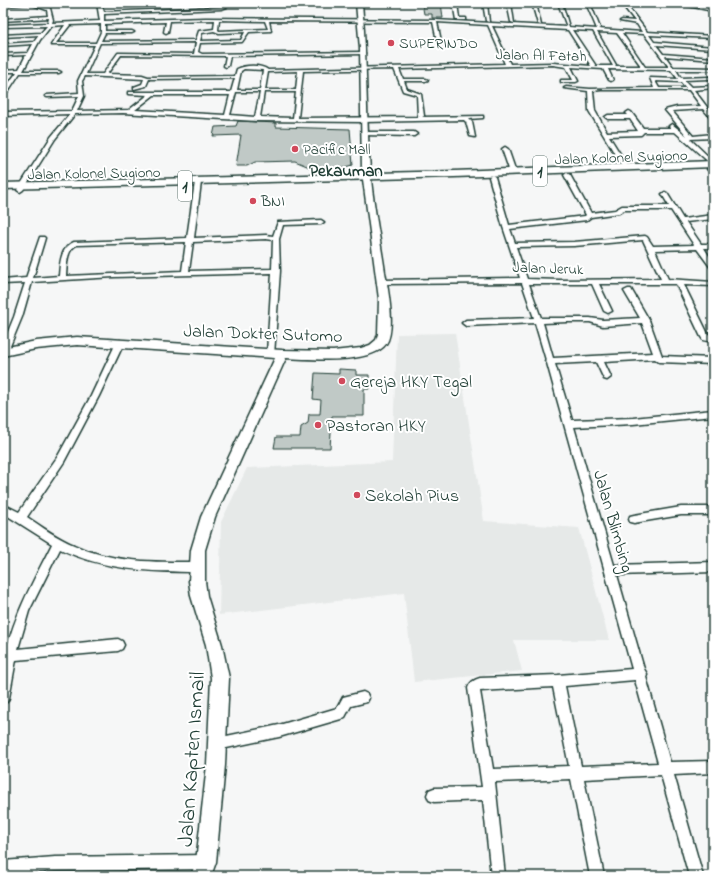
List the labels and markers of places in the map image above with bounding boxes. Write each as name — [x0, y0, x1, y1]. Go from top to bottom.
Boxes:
place label: SUPERINDO — [399, 33, 478, 55]
marker: SUPERINDO — [386, 38, 396, 48]
place label: Pacific Mall — [303, 139, 371, 161]
marker: Pacific Mall — [290, 144, 300, 154]
place label: BNI — [260, 191, 285, 213]
marker: BNI — [248, 196, 258, 206]
place label: Gereja HKY Tegal — [350, 370, 472, 397]
marker: Gereja HKY Tegal — [337, 376, 347, 386]
place label: Pastoran HKY — [326, 414, 426, 440]
marker: Pastoran HKY — [313, 420, 323, 430]
place label: Sekolah Pius — [365, 484, 459, 510]
marker: Sekolah Pius — [352, 490, 362, 500]

